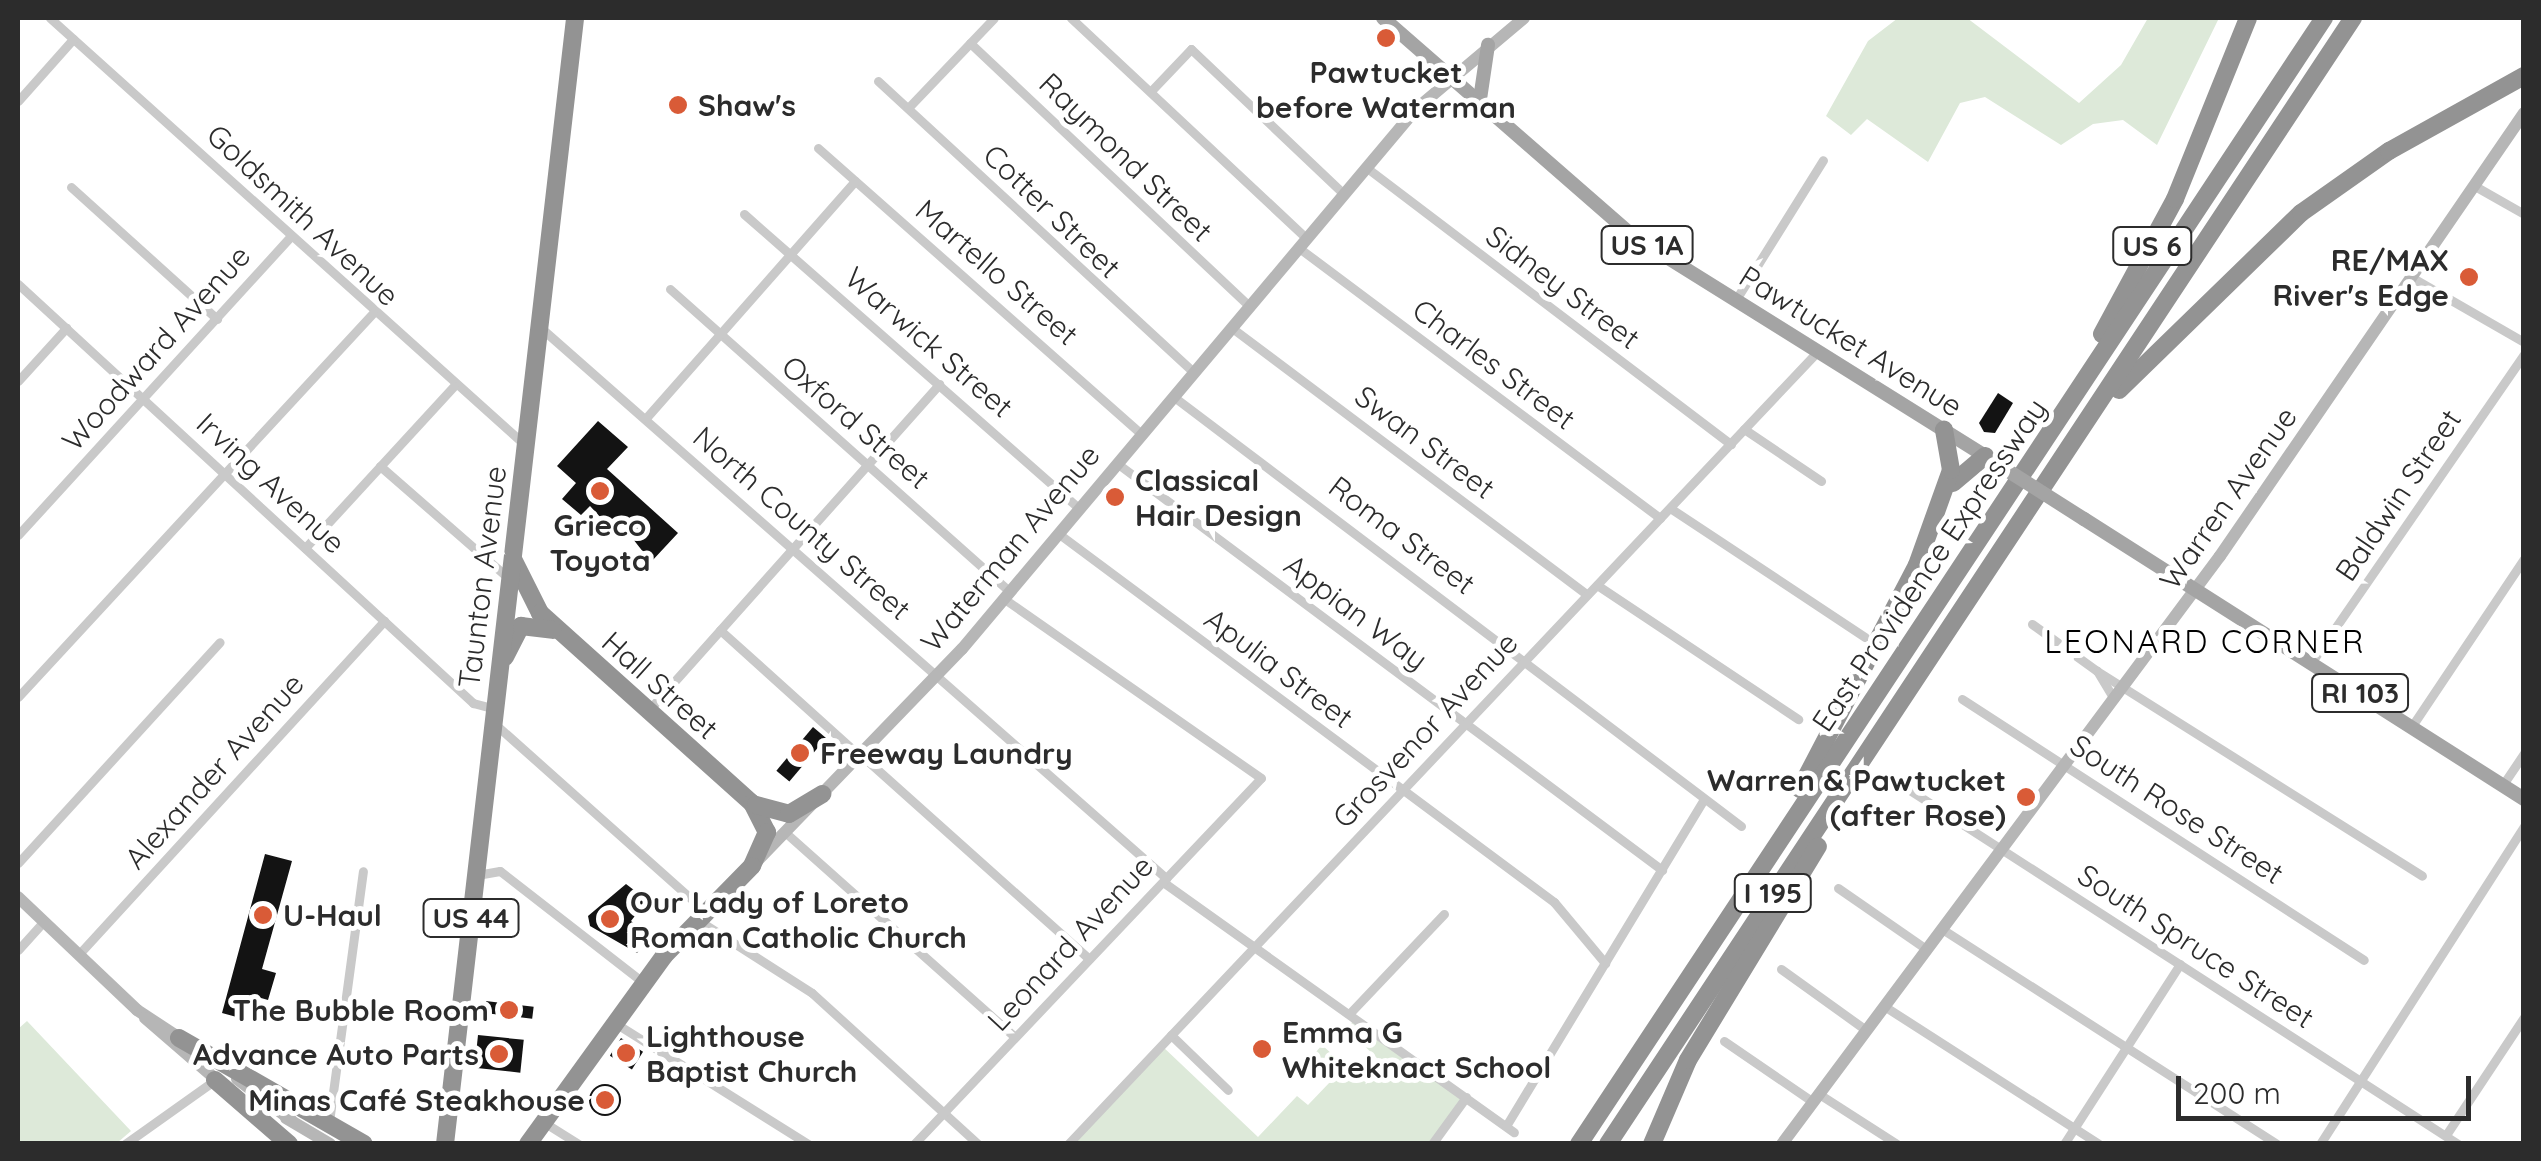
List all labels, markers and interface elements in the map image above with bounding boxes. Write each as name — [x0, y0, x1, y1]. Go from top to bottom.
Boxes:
marker: Pawtucket before Waterman — [1375, 27, 1397, 49]
place label: Pawtucket before Waterman — [1256, 54, 1516, 124]
street label: Raymond Street — [1032, 65, 1220, 249]
place label: Shaw's — [698, 87, 796, 123]
marker: Shaw's — [667, 94, 689, 116]
street label: Goldsmith Avenue — [199, 117, 407, 313]
street label: Cotter Street — [976, 137, 1128, 285]
street label: Martello Street — [908, 192, 1086, 352]
street label: Sidney Street — [1479, 218, 1647, 356]
road number: US 1A — [1600, 222, 1694, 268]
road number: US 6 — [2112, 223, 2192, 269]
street label: Woodward Avenue — [54, 238, 258, 458]
place label: RE/MAX River's Edge — [2273, 242, 2449, 312]
street label: Pawtucket Avenue — [1733, 258, 1969, 424]
street label: Warwick Street — [838, 259, 1020, 425]
marker: RE/MAX River's Edge — [2458, 266, 2480, 288]
street label: Charles Street — [1406, 291, 1582, 437]
street label: Oxford Street — [775, 348, 937, 496]
street label: Swan Street — [1348, 378, 1502, 506]
street label: East Providence Expressway — [1804, 392, 2054, 738]
street label: Warren Avenue — [2152, 400, 2304, 596]
street label: Baldwin Street — [2327, 402, 2469, 588]
street label: Irving Avenue — [189, 405, 353, 561]
street label: North County Street — [686, 419, 918, 627]
street label: Waterman Avenue — [913, 437, 1107, 659]
place label: Classical Hair Design — [1135, 462, 1302, 532]
street label: Taunton Avenue — [451, 464, 513, 690]
street label: Roma Street — [1322, 468, 1482, 602]
marker: Grieco Toyota — [589, 480, 611, 502]
marker: Classical Hair Design — [1104, 486, 1126, 508]
place label: Grieco Toyota — [549, 507, 651, 578]
street label: Appian Way — [1277, 547, 1435, 677]
street label: Apulia Street — [1198, 601, 1360, 735]
district label: LEONARD CORNER — [2044, 622, 2366, 660]
street label: Hall Street — [595, 624, 725, 746]
street label: Grosvenor Avenue — [1325, 625, 1525, 835]
street label: Alexander Avenue — [117, 666, 311, 876]
road number: RI 103 — [2310, 670, 2410, 716]
street label: South Rose Street — [2064, 727, 2290, 891]
place label: Freeway Laundry — [820, 735, 1073, 771]
marker: Freeway Laundry — [789, 742, 811, 764]
place label: Warren & Pawtucket (after Rose) — [1707, 762, 2006, 832]
marker: Warren & Pawtucket (after Rose) — [2015, 786, 2037, 808]
street label: Leonard Avenue — [980, 848, 1160, 1038]
street label: South Spruce Street — [2071, 856, 2321, 1036]
road number: I 195 — [1733, 870, 1813, 916]
place label: Our Lady of Loreto Roman Catholic Church — [630, 884, 967, 954]
road number: US 44 — [421, 895, 521, 941]
place label: U-Haul — [283, 897, 382, 933]
marker: U-Haul — [252, 904, 274, 926]
marker: Our Lady of Loreto Roman Catholic Church — [599, 908, 621, 930]
place label: The Bubble Room — [232, 992, 489, 1028]
marker: The Bubble Room — [498, 999, 520, 1021]
place label: Emma G Whiteknact School — [1282, 1014, 1551, 1084]
place label: Lighthouse Baptist Church — [646, 1018, 857, 1088]
place label: Advance Auto Parts — [193, 1036, 479, 1072]
marker: Emma G Whiteknact School — [1251, 1038, 1273, 1060]
marker: Lighthouse Baptist Church — [615, 1042, 637, 1064]
marker: Advance Auto Parts — [488, 1043, 510, 1065]
scale bar — [2181, 1056, 2476, 1118]
text: 200 m — [2193, 1074, 2281, 1112]
place label: Minas Café Steakhouse — [248, 1082, 585, 1118]
marker: Minas Café Steakhouse — [594, 1089, 616, 1111]

